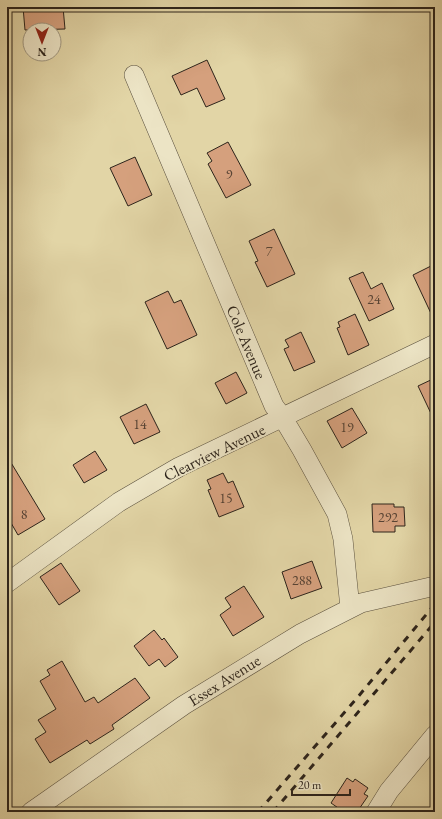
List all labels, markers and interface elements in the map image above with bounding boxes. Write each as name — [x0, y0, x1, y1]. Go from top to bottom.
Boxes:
north arrow — [22, 22, 62, 62]
text: N — [37, 45, 46, 59]
house number: 9 — [226, 165, 233, 183]
house number: 7 — [266, 242, 273, 260]
house number: 24 — [367, 290, 381, 308]
street label: Cole Avenue — [222, 302, 271, 382]
house number: 14 — [133, 415, 147, 433]
house number: 19 — [340, 418, 354, 436]
street label: Clearview Avenue — [160, 419, 268, 486]
house number: 15 — [219, 489, 233, 507]
house number: 8 — [21, 505, 28, 523]
house number: 292 — [378, 508, 398, 526]
house number: 288 — [292, 571, 312, 589]
street label: Essex Avenue — [184, 650, 264, 711]
scale bar — [292, 771, 350, 797]
text: 20 m — [298, 777, 322, 793]

